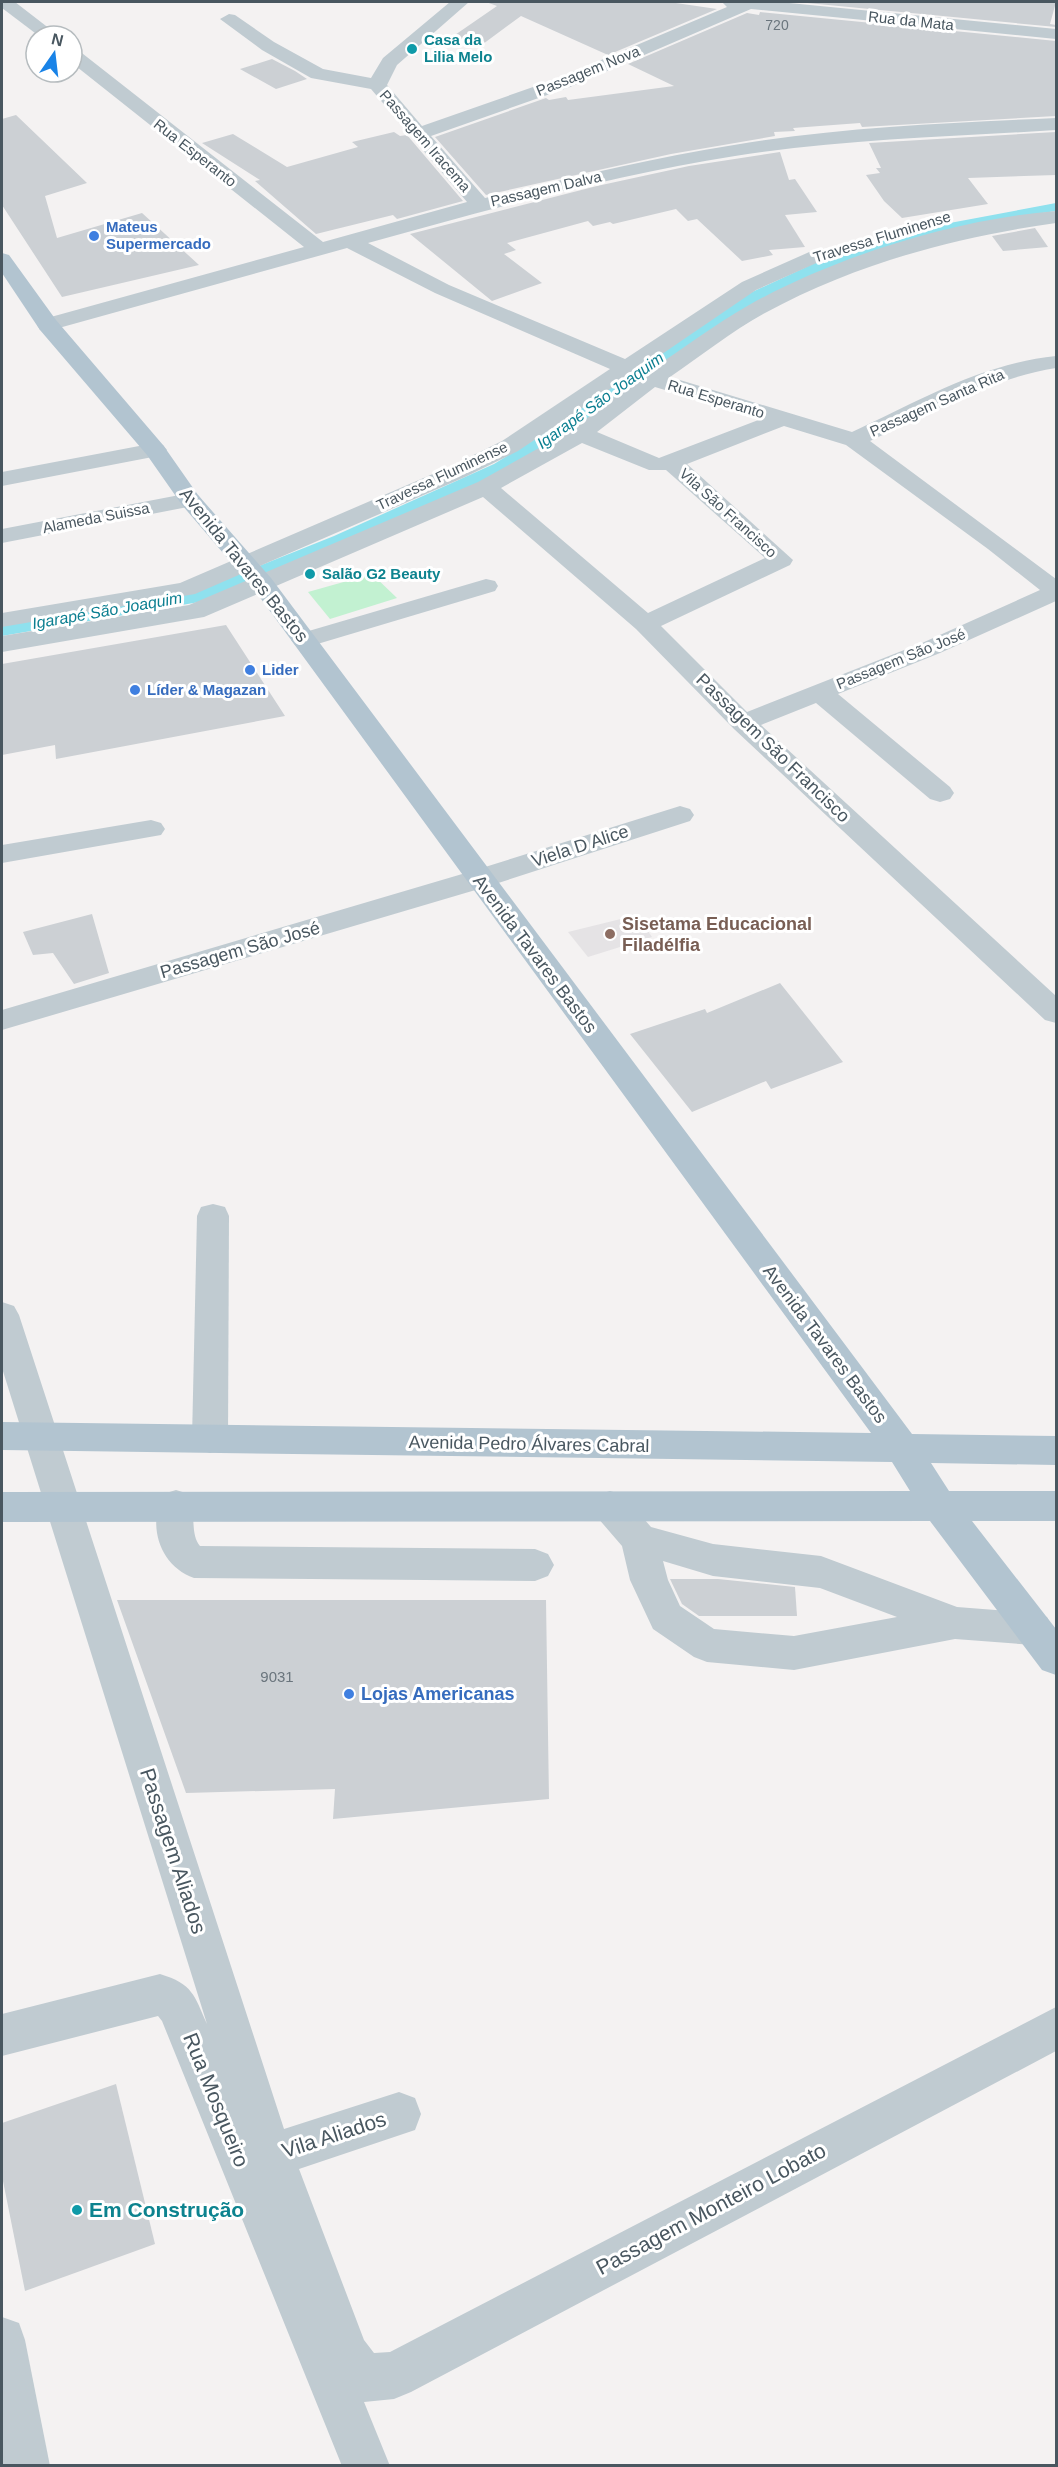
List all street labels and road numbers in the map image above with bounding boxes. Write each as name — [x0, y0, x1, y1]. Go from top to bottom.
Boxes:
street label: Rua da Mata — [867, 8, 955, 34]
street label: Passagem Nova — [534, 42, 643, 99]
street label: Passagem Iracema — [377, 86, 475, 196]
street label: Rua Esperanto — [151, 115, 240, 190]
street label: Passagem Dalva — [489, 167, 604, 210]
street label: Travessa Fluminense — [811, 208, 953, 266]
street label: Passagem Santa Rita — [867, 365, 1007, 440]
street label: Rua Esperanto — [666, 376, 766, 421]
street label: Travessa Fluminense — [373, 438, 510, 513]
street label: Vila São Francisco — [676, 465, 780, 561]
street label: Avenida Tavares Bastos — [176, 484, 312, 646]
street label: Alameda Suissa — [41, 499, 151, 536]
street label: Passagem São José — [834, 625, 968, 692]
street label: Passagem São Francisco — [692, 670, 854, 826]
street label: Viela D Alice — [529, 821, 631, 871]
street label: Avenida Tavares Bastos — [469, 871, 601, 1037]
street label: Passagem São José — [158, 918, 322, 982]
street label: Avenida Tavares Bastos — [759, 1261, 891, 1427]
street label: Avenida Pedro Álvares Cabral — [408, 1432, 650, 1456]
street label: Passagem Aliados — [136, 1765, 211, 1937]
street label: Rua Mosqueiro — [179, 2029, 254, 2170]
street label: Vila Aliados — [279, 2107, 389, 2162]
street label: Passagem Monteiro Lobato — [592, 2138, 830, 2279]

